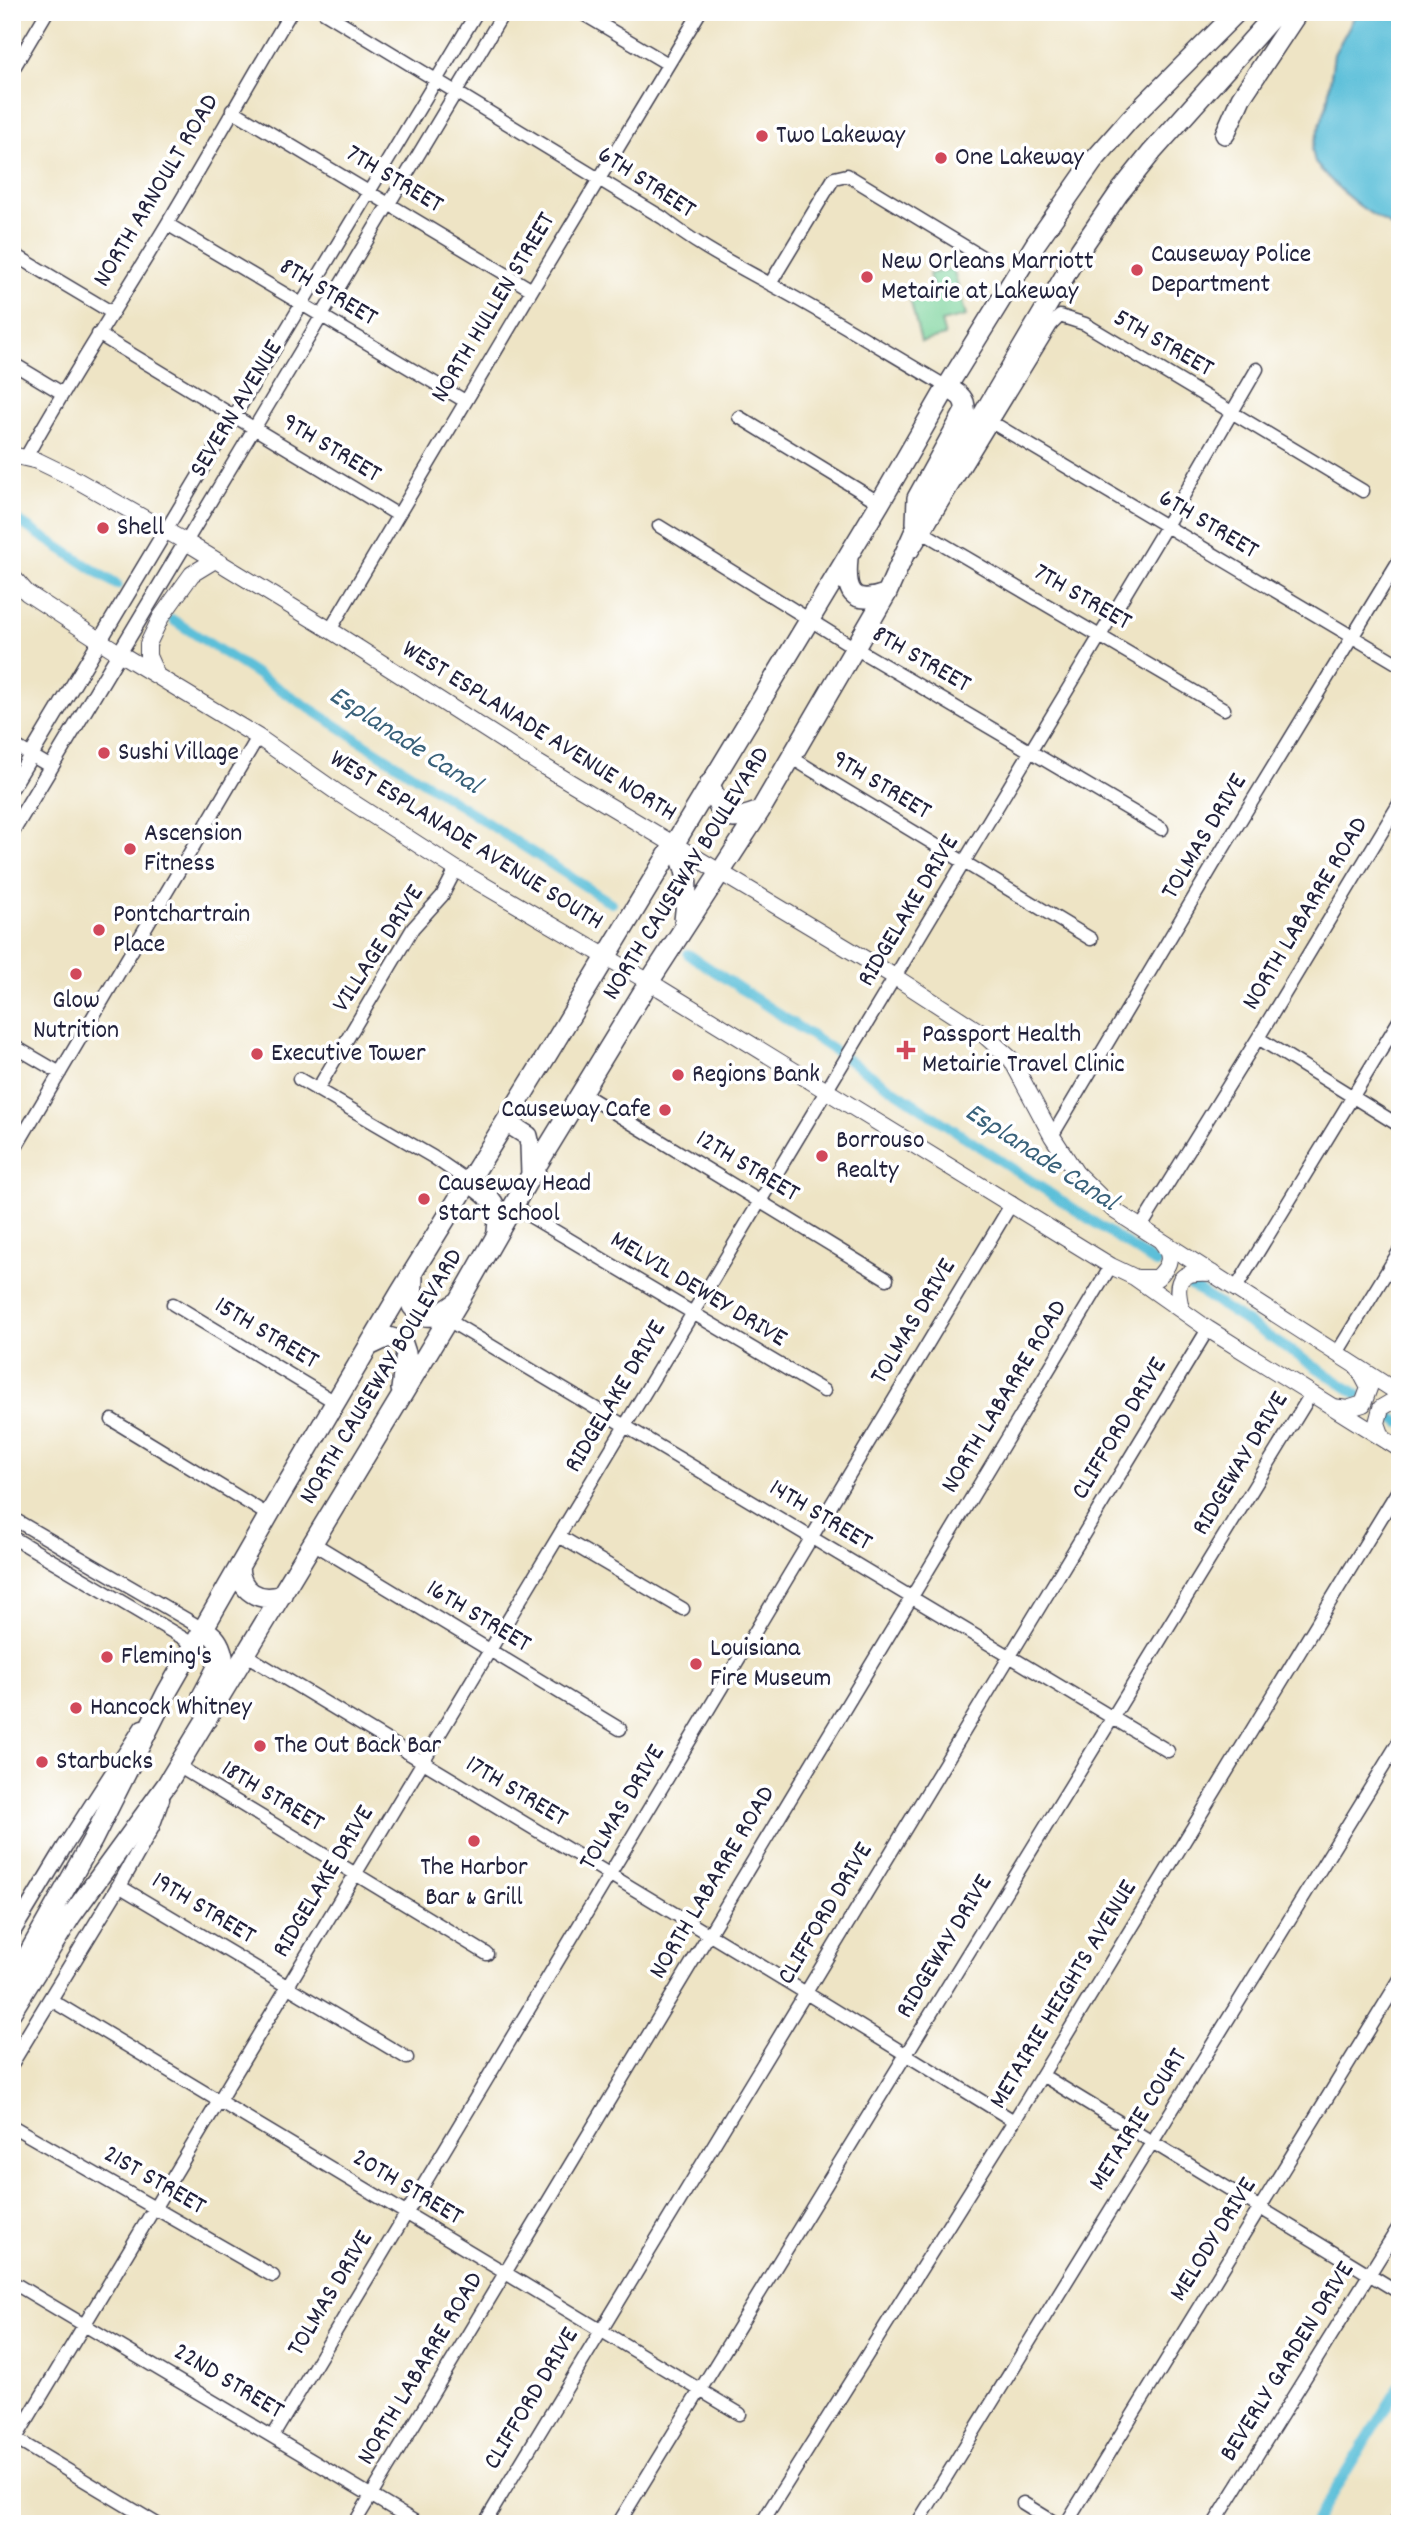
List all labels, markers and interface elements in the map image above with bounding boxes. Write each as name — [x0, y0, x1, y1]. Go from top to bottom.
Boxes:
street label: NORTH ARNOULT ROAD — [85, 87, 229, 295]
place label: Two Lakeway — [776, 118, 906, 155]
marker: Two Lakeway — [754, 128, 770, 144]
street label: 7TH STREET — [338, 136, 450, 224]
street label: 6TH STREET — [589, 137, 703, 229]
place label: One Lakeway — [955, 140, 1084, 177]
marker: One Lakeway — [933, 150, 949, 166]
street label: NORTH HULLEN STREET — [422, 205, 566, 410]
place label: Causeway Police Department — [1151, 237, 1311, 304]
place label: New Orleans Marriott Metairie at Lakeway — [881, 244, 1094, 311]
street label: 8TH STREET — [272, 249, 385, 337]
marker: Causeway Police Department — [1129, 262, 1145, 278]
marker: New Orleans Marriott Metairie at Lakeway — [859, 269, 875, 285]
street label: 5TH STREET — [1106, 300, 1221, 388]
street label: SEVERN AVENUE — [181, 333, 293, 485]
street label: 9TH STREET — [274, 405, 388, 494]
street label: 6TH STREET — [1151, 481, 1266, 570]
place label: Shell — [117, 510, 164, 547]
marker: Shell — [95, 520, 111, 536]
street label: 7TH STREET — [1026, 555, 1139, 641]
street label: 8TH STREET — [865, 617, 978, 703]
street label: WEST ESPLANADE AVENUE NORTH — [394, 632, 684, 832]
water label: Esplanade Canal — [320, 678, 490, 808]
place label: Sushi Village — [118, 735, 239, 772]
street label: NORTH CAUSEWAY BOULEVARD — [594, 740, 780, 1008]
street label: WEST ESPLANADE AVENUE SOUTH — [322, 741, 610, 941]
street label: 9TH STREET — [824, 742, 938, 831]
marker: Sushi Village — [96, 745, 112, 761]
street label: TOLMAS DRIVE — [1153, 767, 1257, 907]
street label: NORTH LABARRE ROAD — [1234, 810, 1378, 1018]
place label: Ascension Fitness — [144, 816, 242, 883]
street label: RIDGELAKE DRIVE — [849, 828, 969, 994]
marker: Ascension Fitness — [122, 841, 138, 857]
street label: VILLAGE DRIVE — [324, 878, 434, 1020]
place label: Pontchartrain Place — [113, 897, 250, 964]
marker: Pontchartrain Place — [91, 922, 107, 938]
marker: Glow Nutrition — [68, 966, 84, 982]
place label: Glow Nutrition — [33, 983, 119, 1050]
place label: Passport Health Metairie Travel Clinic — [922, 1017, 1125, 1084]
place label: Executive Tower — [271, 1036, 426, 1073]
marker: Passport Health Metairie Travel Clinic — [896, 1040, 916, 1060]
marker: Executive Tower — [249, 1046, 265, 1062]
place label: Regions Bank — [692, 1057, 820, 1094]
marker: Regions Bank — [670, 1067, 686, 1083]
place label: Causeway Cafe — [501, 1092, 651, 1129]
water label: Esplanade Canal — [956, 1095, 1126, 1225]
marker: Causeway Cafe — [657, 1102, 673, 1118]
street label: 12TH STREET — [688, 1121, 806, 1213]
place label: Borrouso Realty — [836, 1123, 924, 1190]
marker: Borrouso Realty — [814, 1148, 830, 1164]
place label: Causeway Head Start School — [438, 1166, 591, 1233]
marker: Causeway Head Start School — [416, 1191, 432, 1207]
street label: MELVIL DEWEY DRIVE — [602, 1222, 794, 1358]
street label: NORTH CAUSEWAY BOULEVARD — [291, 1242, 473, 1512]
street label: TOLMAS DRIVE — [862, 1252, 966, 1392]
street label: 15TH STREET — [207, 1288, 326, 1380]
street label: NORTH LABARRE ROAD — [933, 1293, 1077, 1501]
street label: RIDGELAKE DRIVE — [556, 1314, 676, 1480]
street label: CLIFFORD DRIVE — [1063, 1351, 1177, 1507]
street label: RIDGEWAY DRIVE — [1183, 1385, 1299, 1543]
street label: 14TH STREET — [761, 1471, 879, 1562]
street label: 16TH STREET — [418, 1571, 538, 1663]
place label: Louisiana Fire Museum — [710, 1631, 831, 1698]
place label: Fleming's — [121, 1639, 212, 1676]
marker: Fleming's — [99, 1649, 115, 1665]
marker: Louisiana Fire Museum — [688, 1656, 704, 1672]
place label: Hancock Whitney — [90, 1690, 252, 1727]
marker: Hancock Whitney — [68, 1700, 84, 1716]
place label: The Out Back Bar — [274, 1728, 441, 1765]
marker: The Out Back Bar — [252, 1738, 268, 1754]
street label: TOLMAS DRIVE — [571, 1738, 675, 1878]
place label: Starbucks — [56, 1744, 153, 1781]
street label: 17TH STREET — [458, 1747, 575, 1837]
street label: 18TH STREET — [213, 1752, 331, 1843]
marker: Starbucks — [34, 1754, 50, 1770]
street label: NORTH LABARRE ROAD — [641, 1779, 785, 1987]
street label: RIDGELAKE DRIVE — [264, 1799, 384, 1965]
marker: The Harbor Bar & Grill — [466, 1833, 482, 1849]
street label: CLIFFORD DRIVE — [769, 1836, 883, 1992]
place label: The Harbor Bar & Grill — [420, 1850, 528, 1917]
street label: 19TH STREET — [144, 1863, 263, 1955]
street label: RIDGEWAY DRIVE — [887, 1868, 1003, 2026]
street label: METAIRIE HEIGHTS AVENUE — [981, 1873, 1147, 2117]
street label: METAIRIE COURT — [1081, 2041, 1198, 2198]
street label: 21ST STREET — [96, 2137, 213, 2226]
street label: 20TH STREET — [344, 2140, 470, 2236]
street label: MELODY DRIVE — [1161, 2171, 1267, 2309]
street label: TOLMAS DRIVE — [279, 2224, 383, 2364]
street label: BEVERLY GARDEN DRIVE — [1211, 2255, 1365, 2469]
street label: NORTH LABARRE ROAD — [349, 2265, 493, 2473]
street label: CLIFFORD DRIVE — [475, 2321, 589, 2477]
street label: 22ND STREET — [166, 2334, 291, 2430]

